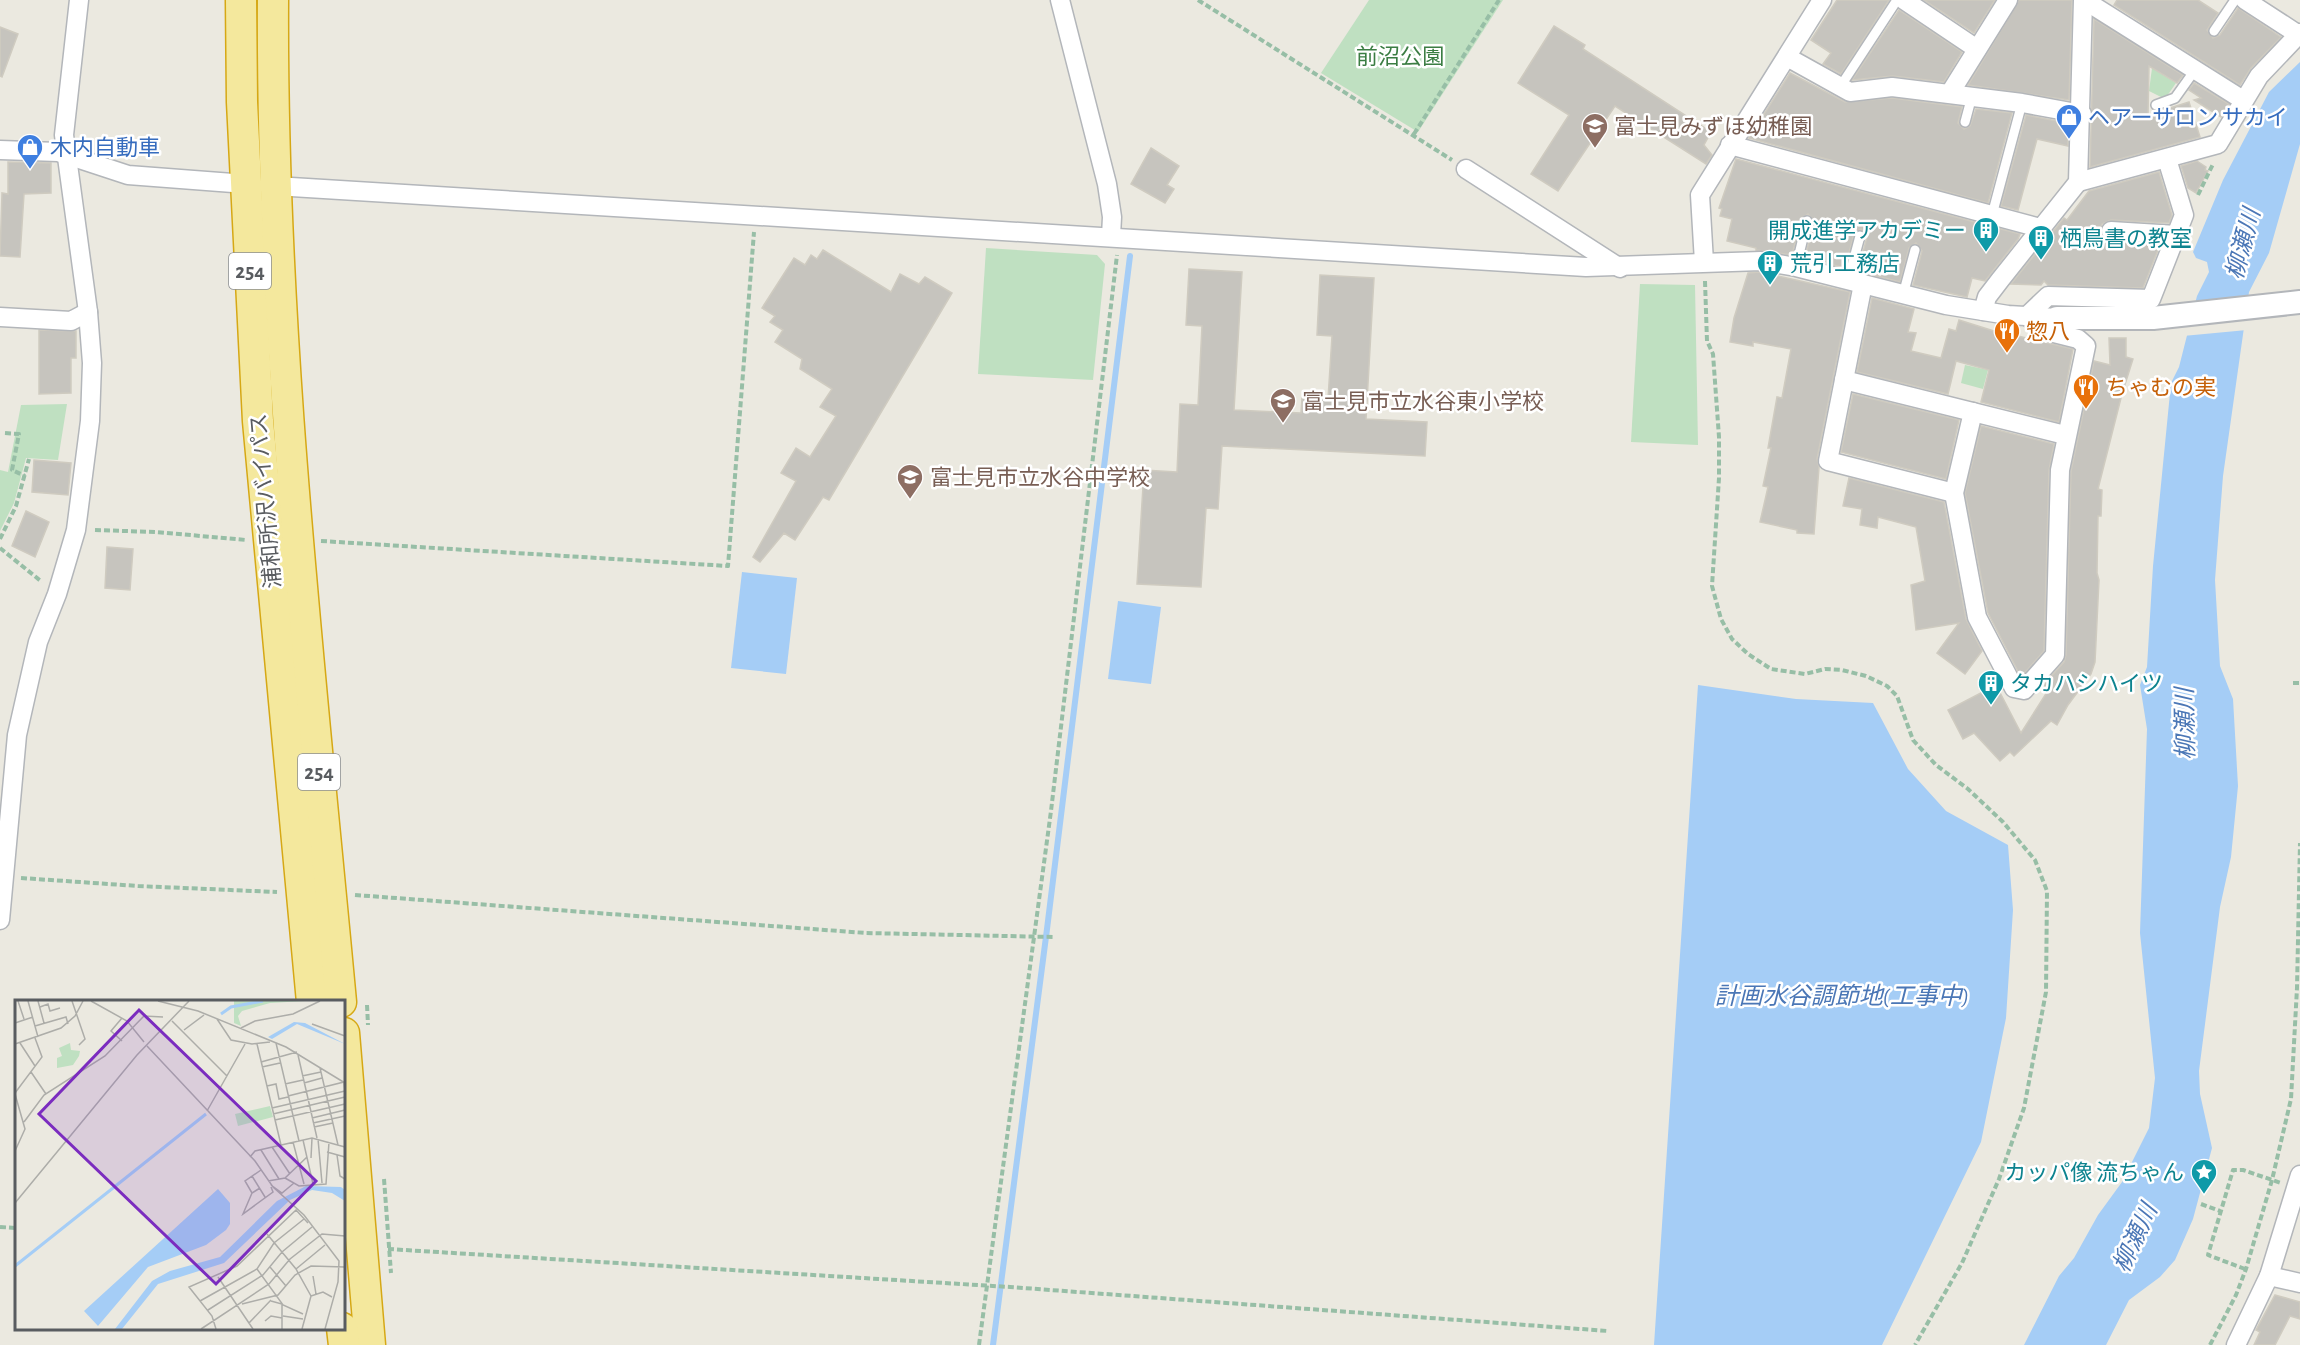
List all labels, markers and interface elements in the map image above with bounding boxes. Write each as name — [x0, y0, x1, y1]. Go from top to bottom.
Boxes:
park label: 前沼公園 — [1356, 45, 1444, 68]
shop icon: ヘアーサロン サカイ — [2054, 102, 2084, 140]
place label: ヘアーサロン サカイ — [2088, 107, 2288, 129]
school or university icon: 富士見みずほ幼稚園 — [1580, 111, 1610, 149]
place label: 富士見みずほ幼稚園 — [1614, 115, 1812, 138]
shop icon: 木内自動車 — [15, 132, 45, 170]
place label: 木内自動車 — [50, 136, 160, 159]
water label: 柳瀬川 — [2221, 203, 2266, 282]
building icon: 開成進学アカデミー — [1971, 215, 2001, 253]
place label: 開成進学アカデミー — [1768, 219, 1966, 242]
building icon: 栖鳥書の教室 — [2026, 223, 2056, 261]
place label: 栖鳥書の教室 — [2060, 227, 2192, 250]
building icon: 荒引工務店 — [1755, 248, 1785, 286]
place label: 荒引工務店 — [1790, 252, 1900, 275]
road number: 254 — [229, 253, 271, 289]
restaurant icon: 惣八 — [1992, 316, 2022, 354]
place label: 惣八 — [2026, 320, 2070, 343]
restaurant icon: ちゃむの実 — [2071, 372, 2101, 410]
place label: ちゃむの実 — [2106, 376, 2216, 399]
school or university icon: 富士見市立水谷東小学校 — [1268, 386, 1298, 424]
place label: 富士見市立水谷東小学校 — [1302, 390, 1544, 413]
street label: 浦和所沢バイパス — [246, 413, 285, 589]
school or university icon: 富士見市立水谷中学校 — [895, 462, 925, 500]
place label: 富士見市立水谷中学校 — [930, 466, 1150, 489]
building icon: タカハシハイツ — [1976, 668, 2006, 706]
place label: タカハシハイツ — [2010, 673, 2163, 695]
water label: 柳瀬川 — [2171, 685, 2199, 760]
road number: 254 — [298, 754, 340, 790]
water label: 計画水谷調節地(工事中) — [1715, 983, 1969, 1009]
inset map — [15, 1000, 345, 1330]
place icon: カッパ像 流ちゃん — [2189, 1157, 2219, 1195]
place label: カッパ像 流ちゃん — [2004, 1161, 2184, 1184]
water label: 柳瀬川 — [2108, 1197, 2163, 1276]

